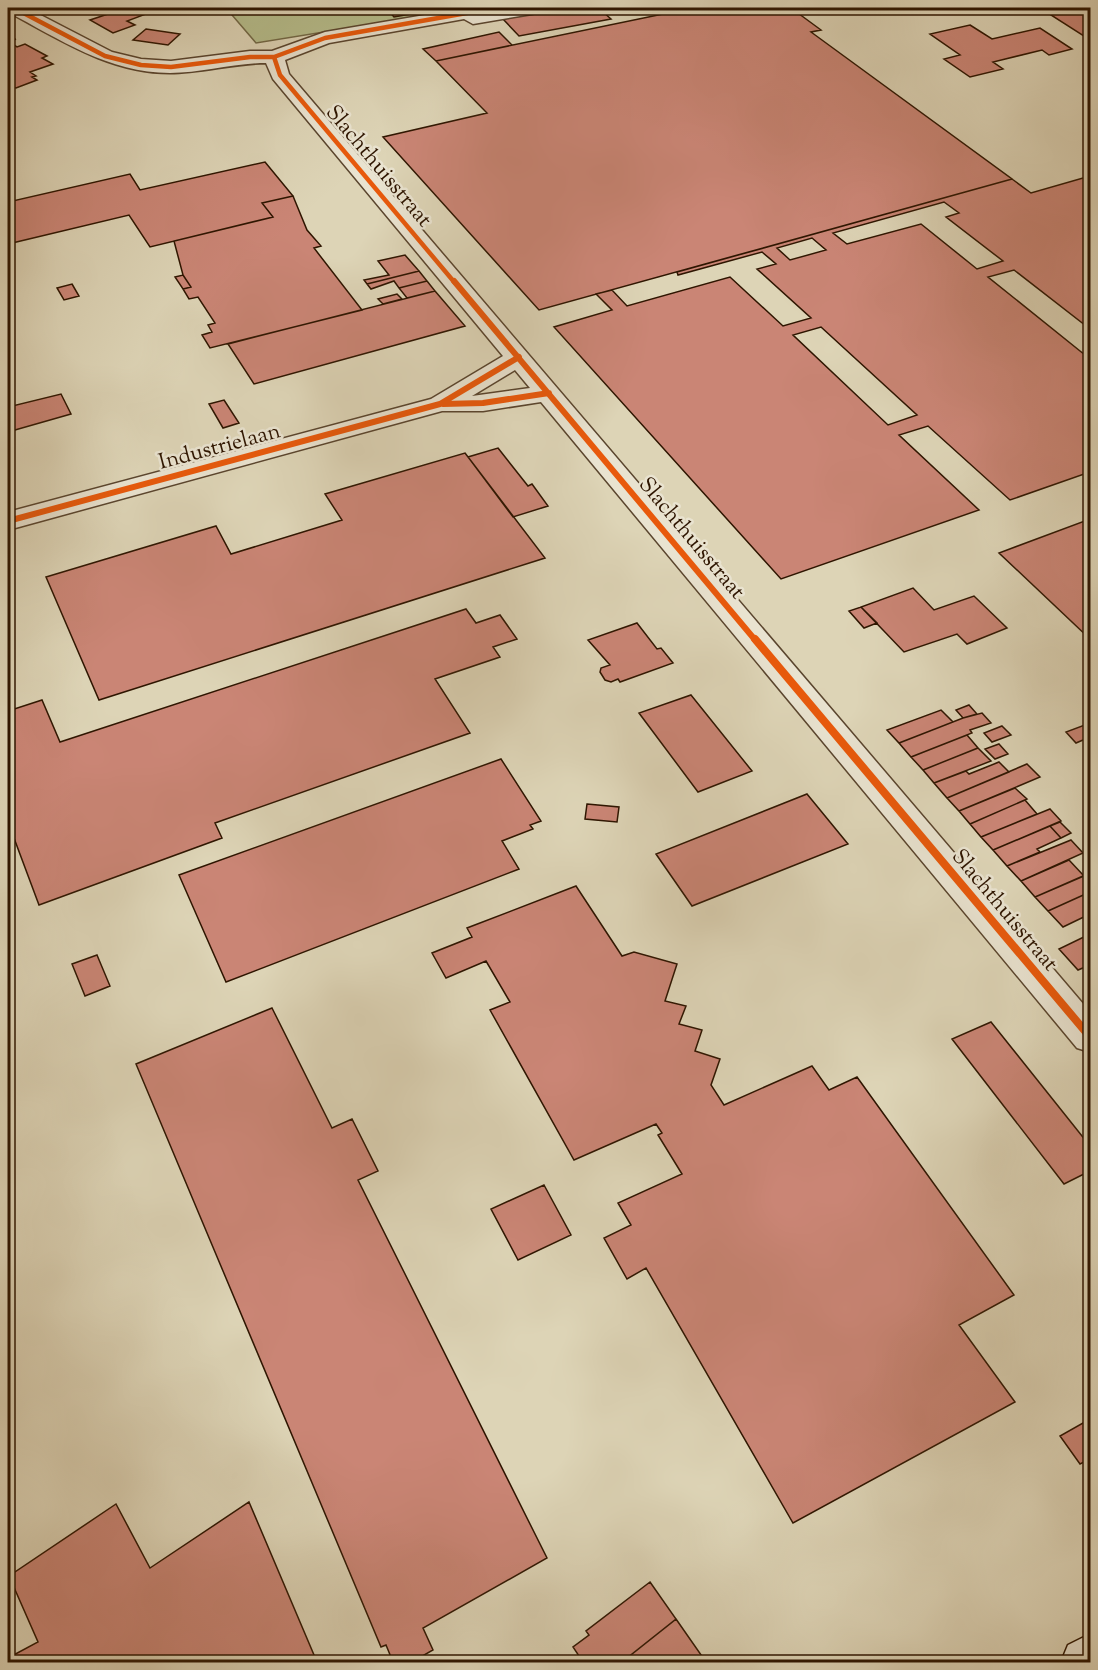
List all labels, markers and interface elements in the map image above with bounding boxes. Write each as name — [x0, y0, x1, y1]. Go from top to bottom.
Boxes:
street label: Slachthuisstraat — [317, 99, 439, 236]
street label: Industrielaan — [155, 416, 284, 480]
street label: Slachthuisstraat — [630, 471, 752, 608]
street label: Slachthuisstraat — [943, 843, 1065, 980]

